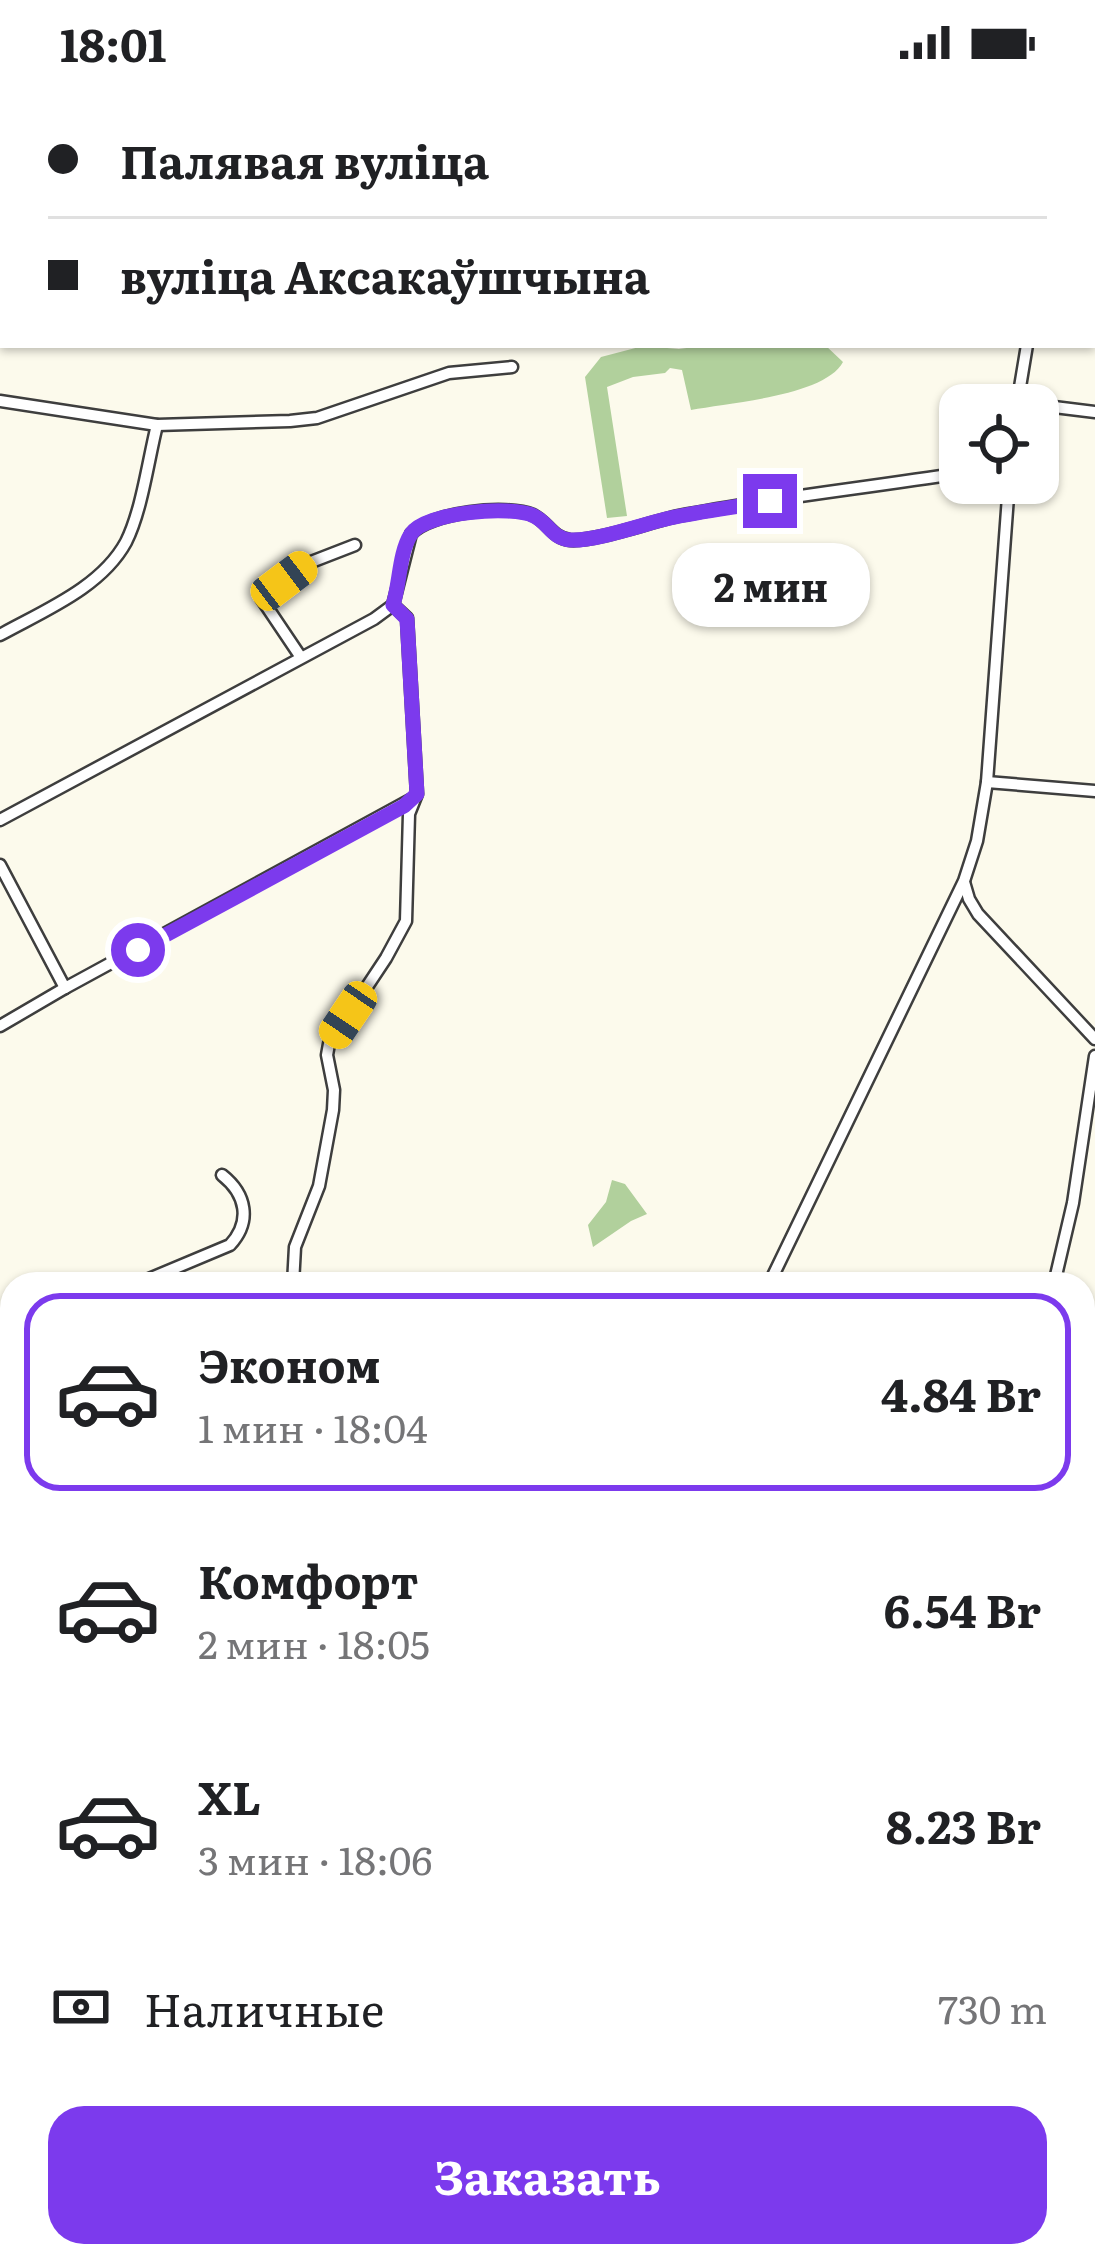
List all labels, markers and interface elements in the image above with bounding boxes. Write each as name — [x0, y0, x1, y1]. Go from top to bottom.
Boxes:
text: 18:01 — [60, 9, 166, 76]
text: Палявая вуліца — [120, 126, 489, 193]
text: вуліца Аксакаўшчына — [120, 241, 650, 308]
map controls — [939, 384, 1059, 504]
button: locate — [939, 384, 1059, 504]
route end — [743, 474, 797, 528]
callout: 2 мин — [671, 543, 869, 627]
car — [244, 545, 324, 617]
text: 2 мин — [714, 556, 828, 614]
route start — [111, 923, 165, 977]
car — [313, 975, 383, 1055]
text: Эконом — [198, 1330, 381, 1397]
icon: car — [54, 1338, 162, 1446]
text: 4.84 Br — [881, 1359, 1041, 1426]
text: 1 мин · 18:04 — [198, 1397, 428, 1455]
text: Комфорт — [198, 1546, 419, 1613]
icon: car — [54, 1554, 162, 1662]
text: 6.54 Br — [884, 1575, 1041, 1642]
text: 2 мин · 18:05 — [198, 1613, 430, 1671]
text: XL — [198, 1762, 261, 1829]
icon: car — [54, 1770, 162, 1878]
text: 8.23 Br — [886, 1791, 1041, 1858]
text: 3 мин · 18:06 — [198, 1829, 432, 1887]
icon: cash — [48, 1974, 114, 2040]
text: Наличные — [144, 1974, 384, 2041]
text: 730 m — [938, 1978, 1047, 2036]
button: Заказать — [48, 2106, 1047, 2244]

